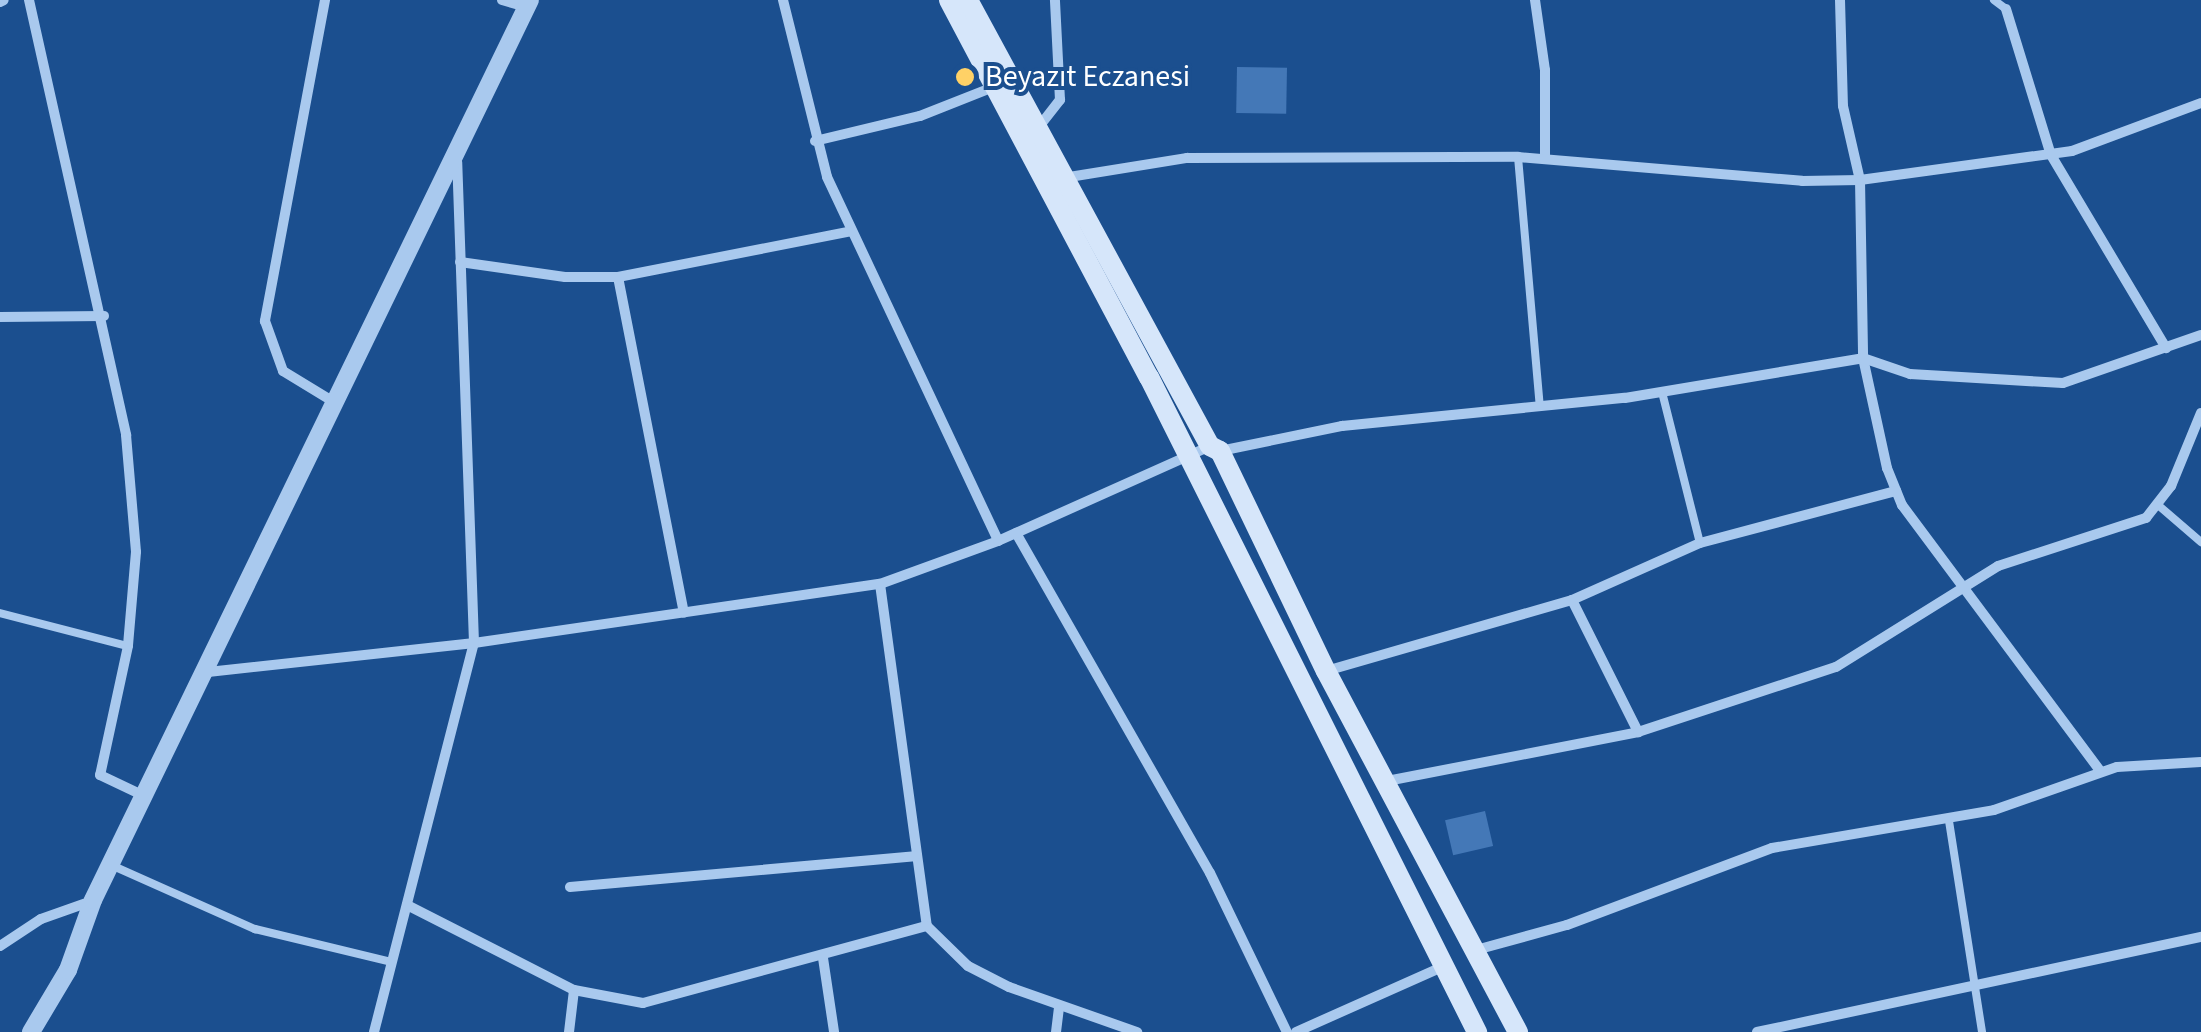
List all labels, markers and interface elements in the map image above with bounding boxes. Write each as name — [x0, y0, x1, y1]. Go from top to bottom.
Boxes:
place label: Beyazıt Eczanesi — [985, 59, 1190, 95]
marker: Beyazıt Eczanesi — [954, 66, 976, 88]

